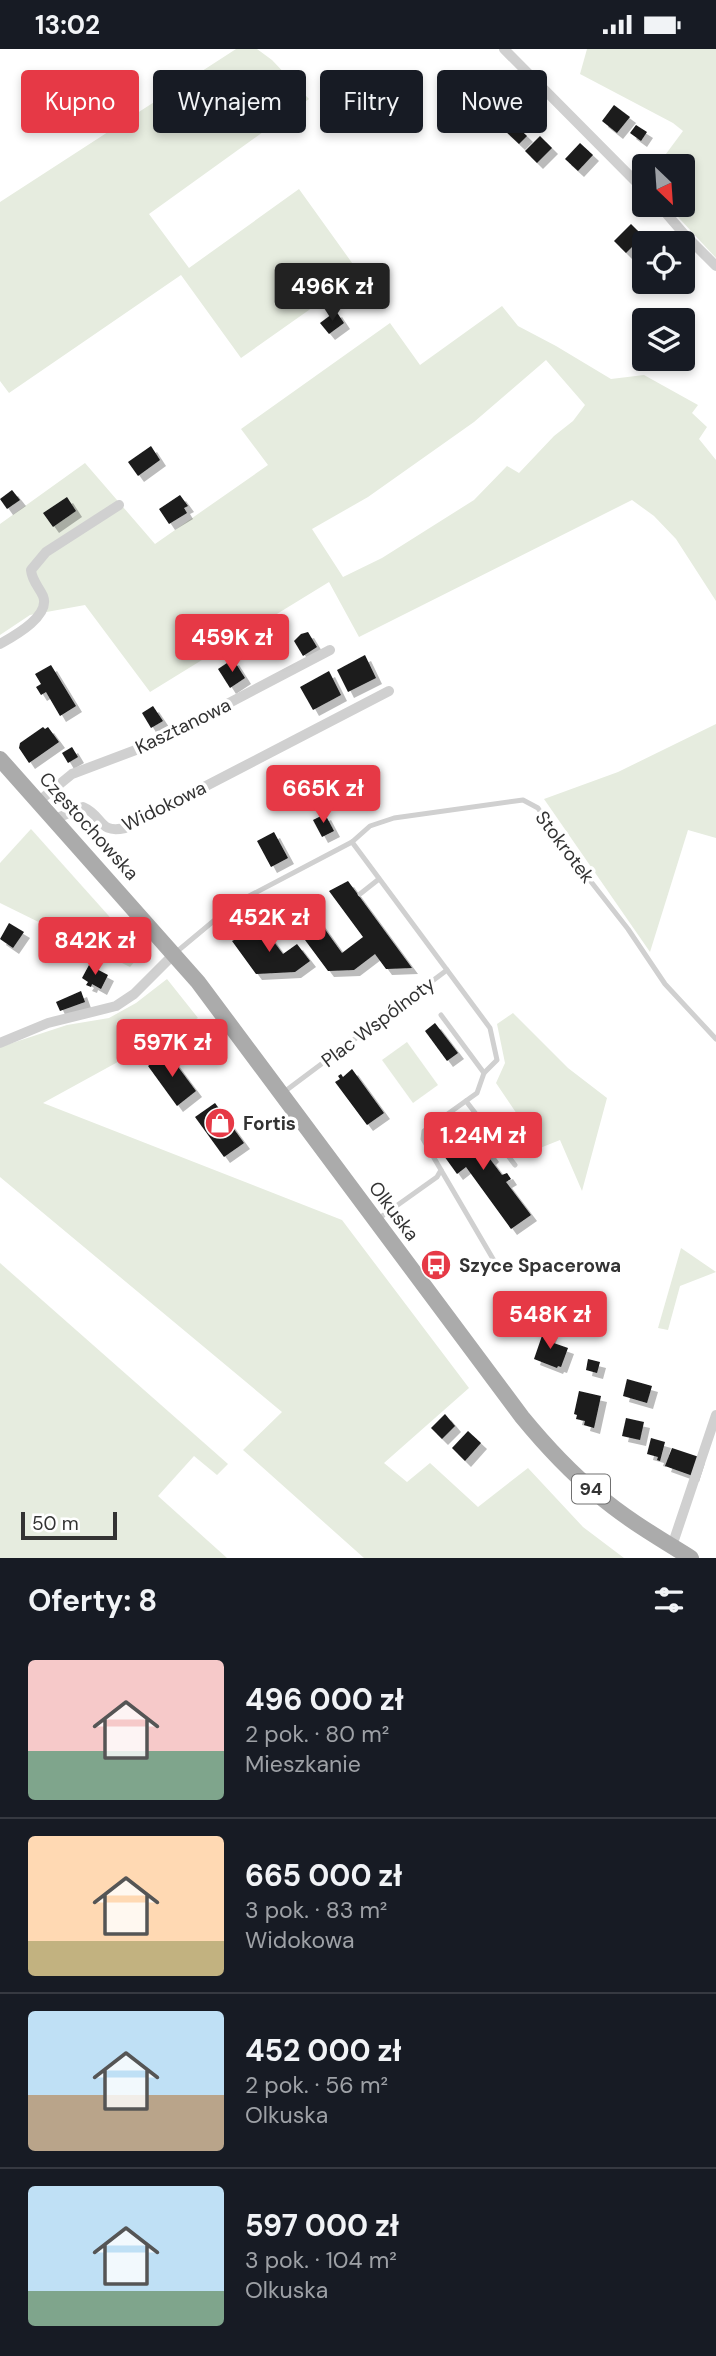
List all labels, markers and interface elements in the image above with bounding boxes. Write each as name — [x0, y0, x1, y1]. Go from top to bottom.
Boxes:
text: 13:02 — [35, 8, 100, 42]
chip: Kupno — [21, 70, 139, 133]
chip: Wynajem — [153, 70, 306, 133]
chip: Filtry — [320, 70, 423, 133]
chip: Nowe — [437, 70, 547, 133]
north arrow — [632, 154, 695, 217]
map controls — [632, 154, 695, 371]
button: locate — [632, 231, 695, 294]
pin: 496K zł — [267, 264, 397, 323]
text: 496K zł — [291, 271, 373, 301]
button: layers — [632, 308, 695, 371]
pin: 459K zł — [167, 615, 297, 674]
text: 459K zł — [191, 622, 273, 652]
street label: Kasztanowa — [131, 692, 235, 760]
pin: 665K zł — [258, 765, 388, 825]
street label: Częstochowska — [34, 767, 144, 885]
text: 665K zł — [282, 773, 364, 803]
street label: Widokowa — [118, 775, 210, 837]
street label: Stokrotek — [530, 806, 601, 888]
pin: 452K zł — [204, 895, 334, 954]
text: 452K zł — [229, 902, 309, 932]
pin: 842K zł — [30, 918, 160, 977]
text: 842K zł — [54, 925, 136, 955]
street label: Plac Wspólnoty — [316, 971, 440, 1073]
pin: 597K zł — [107, 1019, 237, 1079]
text: 597K zł — [133, 1027, 211, 1057]
shop icon: Fortis — [203, 1106, 237, 1140]
place label: Fortis — [243, 1111, 296, 1136]
pin: 1.24M zł — [411, 1113, 555, 1172]
text: 1.24M zł — [440, 1120, 526, 1150]
street label: Olkuska — [363, 1176, 425, 1246]
bus stop icon: Szyce Spacerowa — [419, 1248, 453, 1282]
place label: Szyce Spacerowa — [459, 1253, 621, 1278]
pin: 548K zł — [485, 1291, 615, 1351]
text: 548K zł — [509, 1299, 591, 1329]
road number: 94 — [572, 1475, 610, 1504]
scale bar — [21, 1509, 117, 1541]
text: 50 m — [32, 1511, 79, 1536]
text: Oferty: 8 — [28, 1581, 157, 1620]
icon: filters — [650, 1581, 688, 1619]
text: 496 000 zł — [245, 1680, 404, 1719]
icon: home — [84, 1688, 168, 1772]
text: 2 pok. · 80 m² — [245, 1719, 389, 1749]
text: Mieszkanie — [245, 1749, 361, 1779]
text: 665 000 zł — [245, 1856, 402, 1895]
icon: home — [84, 1864, 168, 1948]
text: 3 pok. · 83 m² — [245, 1895, 387, 1925]
text: Widokowa — [245, 1925, 354, 1955]
text: 452 000 zł — [245, 2031, 401, 2070]
icon: home — [84, 2039, 168, 2123]
text: 2 pok. · 56 m² — [245, 2070, 388, 2100]
text: Olkuska — [245, 2100, 328, 2130]
text: 597 000 zł — [245, 2206, 399, 2245]
icon: home — [84, 2214, 168, 2298]
text: 3 pok. · 104 m² — [245, 2245, 397, 2275]
text: Olkuska — [245, 2275, 328, 2305]

